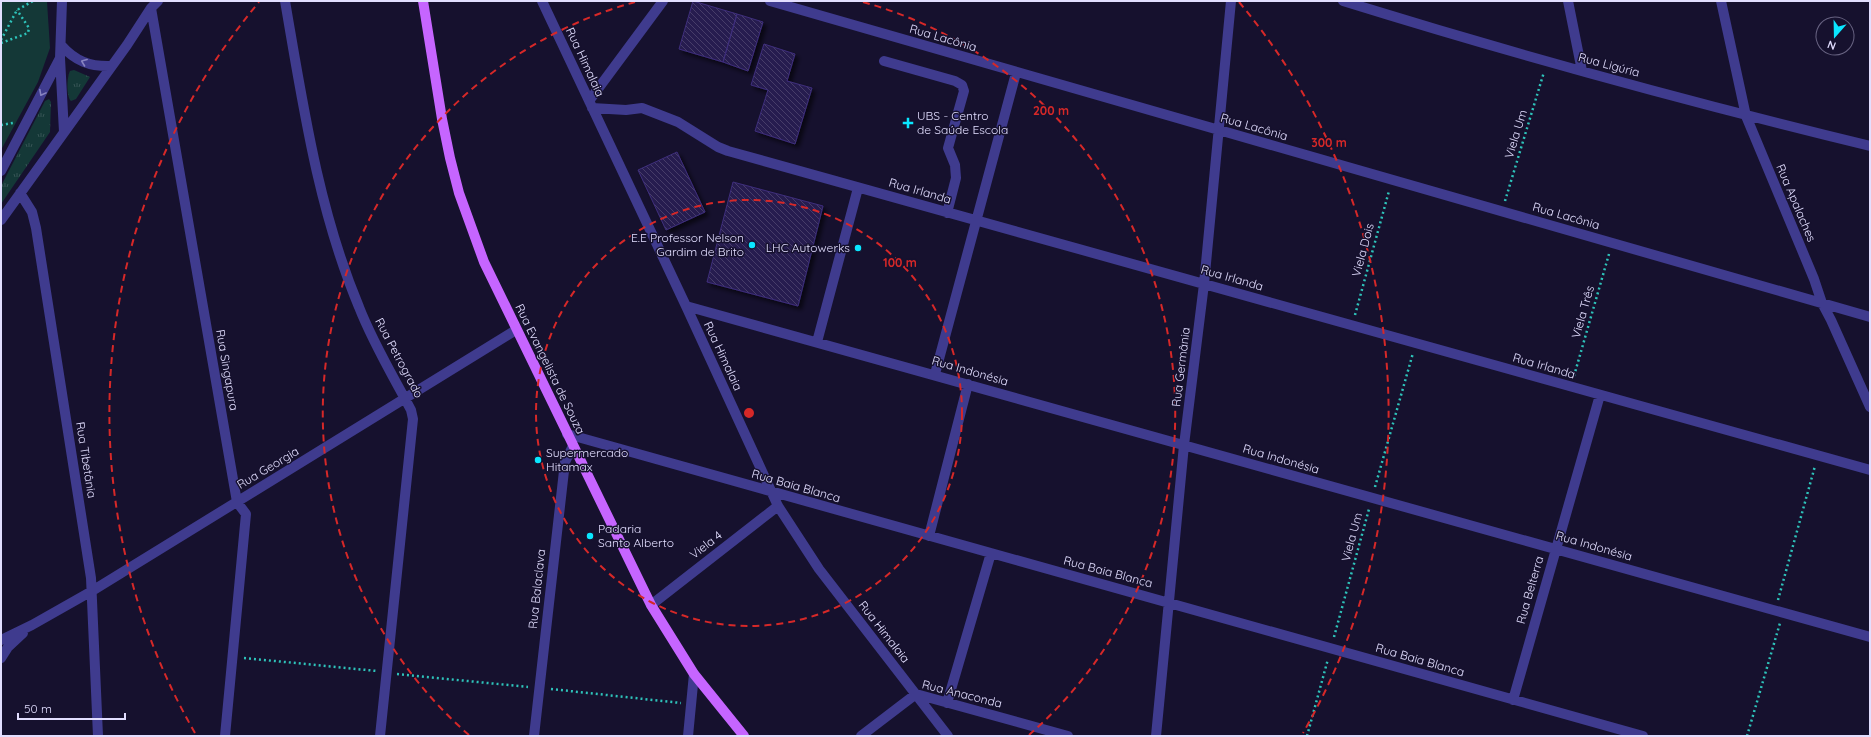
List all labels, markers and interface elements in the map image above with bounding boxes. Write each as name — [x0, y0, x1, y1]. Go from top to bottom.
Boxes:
north arrow — [1815, 16, 1855, 56]
street label: Rua Lacônia — [908, 21, 978, 54]
street label: Rua Himalaia — [563, 25, 608, 99]
text: N — [1825, 37, 1838, 53]
street label: Rua Ligúria — [1577, 49, 1641, 80]
one-way arrow — [80, 59, 87, 67]
one-way arrow — [39, 89, 47, 96]
text: 200 m — [1033, 103, 1069, 118]
place label: UBS - Centro de Saúde Escola — [917, 108, 1008, 137]
street label: Viela Um — [1501, 108, 1530, 160]
street label: Rua Lacônia — [1219, 110, 1289, 143]
marker: UBS - Centro de Saúde Escola — [902, 117, 914, 129]
text: 300 m — [1311, 135, 1347, 150]
street label: Rua Apalaches — [1773, 162, 1820, 244]
street label: Rua Irlanda — [887, 174, 953, 207]
street label: Rua Lacônia — [1531, 199, 1601, 232]
street label: Viela Dois — [1348, 221, 1377, 278]
place label: E.E Professor Nelson Gardim de Brito — [631, 230, 744, 259]
marker: E.E Professor Nelson Gardim de Brito — [747, 240, 757, 250]
place label: LHC Autowerks — [766, 240, 850, 255]
marker: LHC Autowerks — [853, 243, 863, 253]
text: 100 m — [883, 255, 917, 270]
street label: Rua Irlanda — [1199, 261, 1265, 294]
street label: Viela Três — [1568, 284, 1597, 340]
street label: Rua Evangelista de Souza — [512, 301, 589, 436]
street label: Rua Petrogrado — [372, 315, 427, 400]
street label: Rua Himalaia — [701, 319, 746, 393]
street label: Rua Germânia — [1168, 326, 1193, 408]
street label: Rua Singapura — [213, 328, 242, 412]
street label: Rua Irlanda — [1511, 349, 1577, 382]
street label: Rua Indonésia — [930, 352, 1010, 389]
centre of rings — [742, 406, 756, 420]
street label: Rua Tibetânia — [73, 421, 100, 499]
street label: Rua Indonésia — [1241, 440, 1321, 477]
street label: Rua Georgia — [234, 443, 301, 492]
place label: Supermercado Hitamax — [546, 445, 628, 474]
marker: Supermercado Hitamax — [533, 455, 543, 465]
street label: Rua Baia Blanca — [750, 466, 842, 505]
street label: Viela Um — [1338, 511, 1365, 563]
place label: Padaria Santo Alberto — [598, 521, 674, 550]
street label: Viela 4 — [687, 527, 725, 562]
street label: Rua Indonésia — [1554, 527, 1634, 564]
marker: Padaria Santo Alberto — [585, 531, 595, 541]
street label: Rua Balaclava — [525, 548, 548, 630]
street label: Rua Baia Blanca — [1062, 552, 1154, 591]
street label: Rua Belterra — [1513, 554, 1546, 625]
street label: Rua Himalaia — [856, 598, 913, 666]
street label: Rua Baia Blanca — [1374, 640, 1466, 679]
street label: Rua Anaconda — [920, 676, 1004, 711]
scale bar — [18, 695, 125, 721]
text: 50 m — [24, 701, 52, 716]

